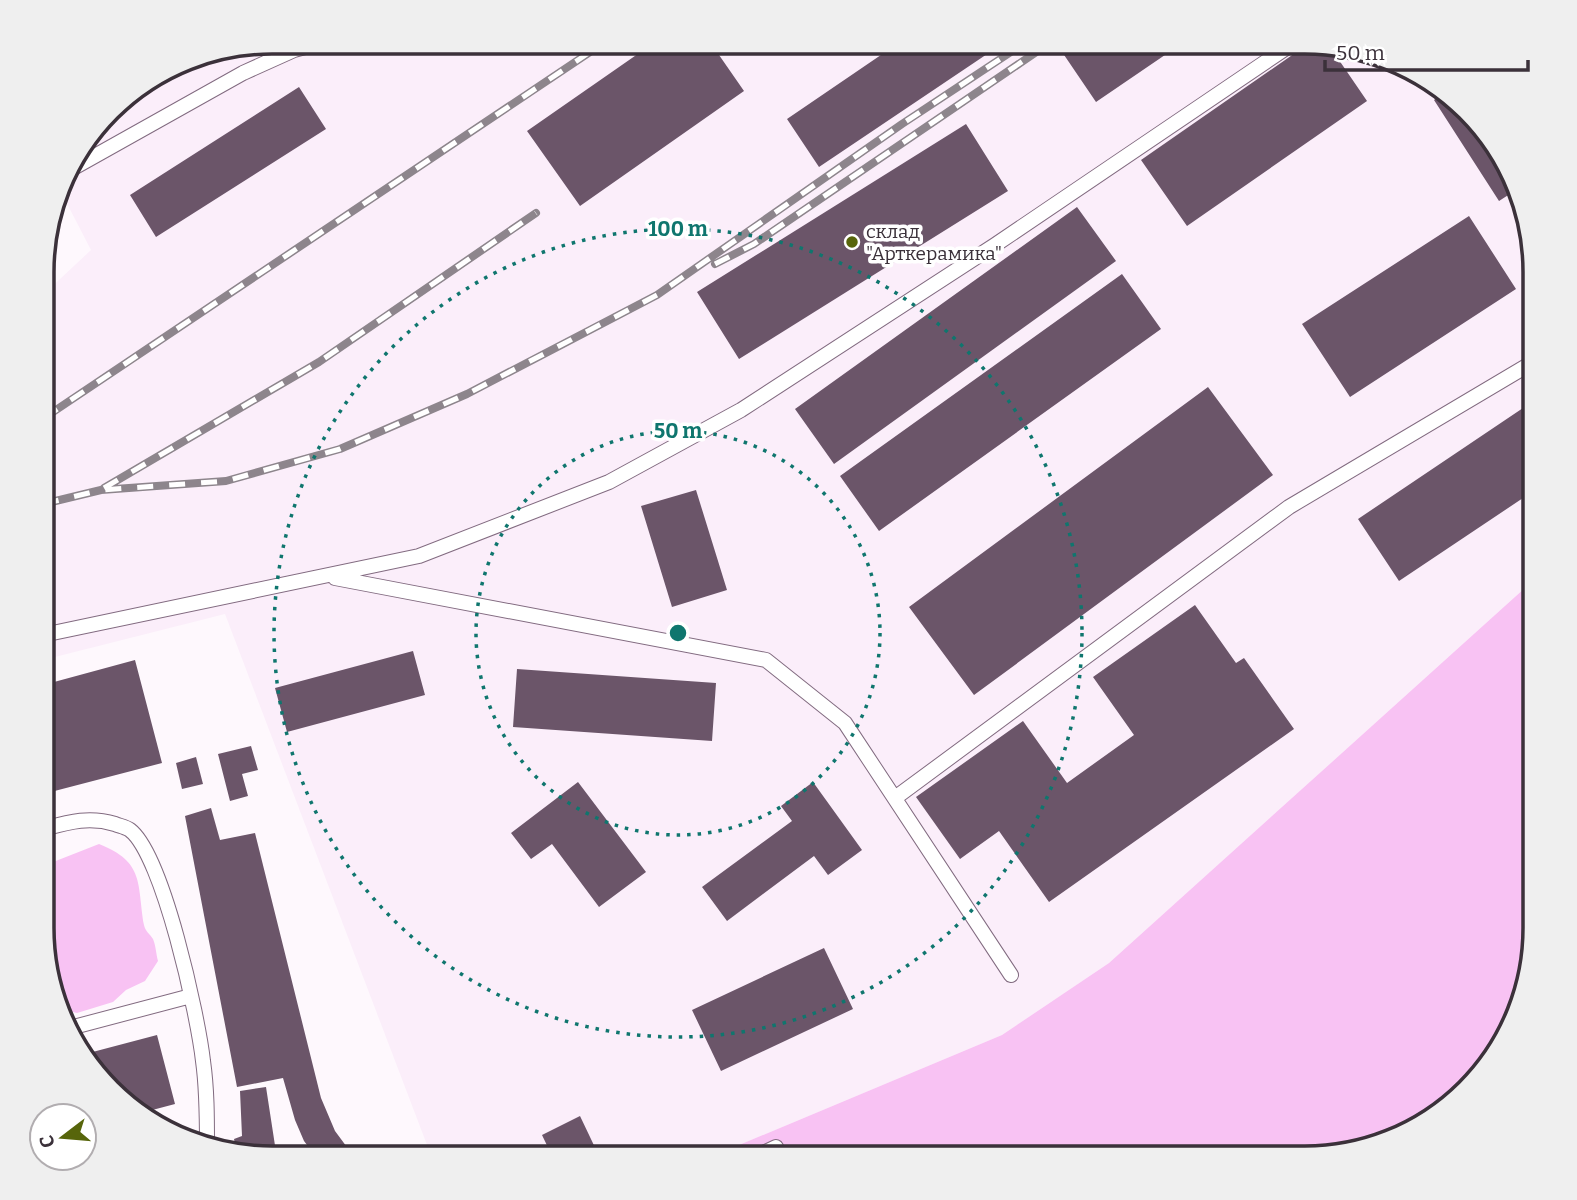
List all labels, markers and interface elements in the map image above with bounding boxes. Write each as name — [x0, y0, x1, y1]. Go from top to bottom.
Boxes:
scale bar — [1325, 28, 1528, 72]
text: 50 m — [1336, 40, 1385, 66]
text: 100 m — [648, 216, 708, 242]
place label: склад "Арткерамика" — [866, 220, 1002, 265]
marker: склад "Арткерамика" — [844, 234, 860, 250]
text: 50 m — [654, 418, 702, 444]
centre of rings — [666, 621, 690, 645]
north arrow — [28, 1102, 98, 1172]
text: С — [34, 1133, 60, 1150]

